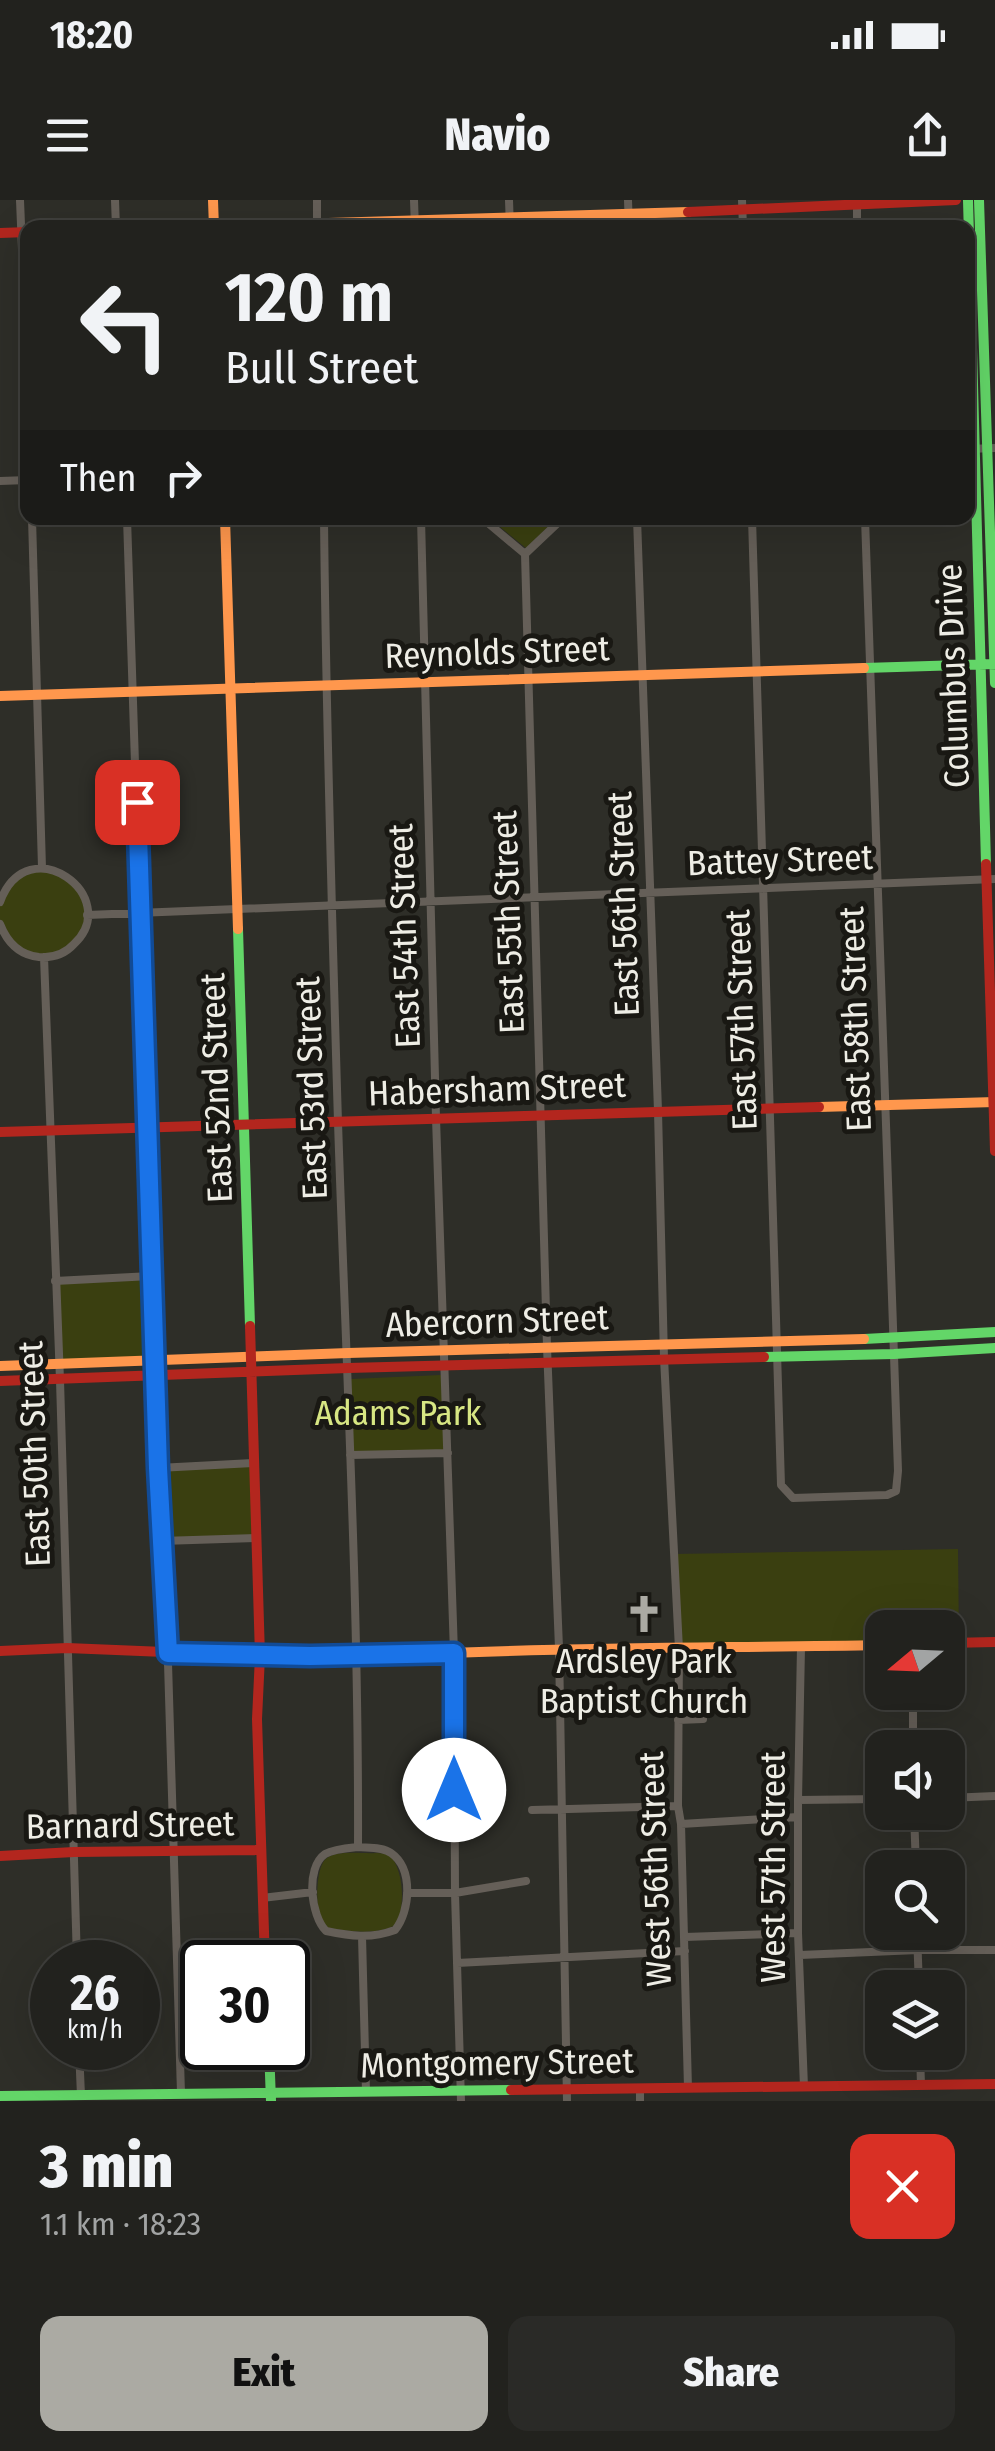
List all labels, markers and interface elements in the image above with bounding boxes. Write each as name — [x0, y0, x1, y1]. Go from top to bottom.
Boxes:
text: 18:20 — [50, 12, 133, 58]
icon: menu — [40, 108, 95, 163]
text: Navio — [445, 108, 550, 162]
icon: share — [900, 108, 955, 163]
text: 120 m — [225, 256, 393, 340]
icon: left — [60, 260, 190, 390]
text: Bull Street — [225, 341, 418, 395]
icon: right — [156, 450, 211, 505]
text: Then — [60, 455, 136, 501]
street label: Columbus Drive — [928, 563, 978, 789]
street label: Reynolds Street — [384, 627, 611, 677]
pin — [95, 760, 180, 845]
icon: arrive — [110, 775, 165, 830]
street label: East 56th Street — [598, 790, 648, 1017]
street label: East 55th Street — [483, 809, 533, 1034]
street label: East 54th Street — [379, 822, 429, 1049]
street label: Battey Street — [686, 836, 874, 884]
street label: East 58th Street — [830, 905, 880, 1132]
street label: East 57th Street — [716, 908, 766, 1131]
street label: East 52nd Street — [191, 972, 241, 1204]
street label: East 53rd Street — [286, 975, 336, 1200]
street label: Habersham Street — [367, 1063, 627, 1114]
street label: Abercorn Street — [385, 1296, 610, 1346]
street label: East 50th Street — [9, 1340, 59, 1568]
park label: Adams Park — [315, 1392, 482, 1434]
church icon: Ardsley Park Baptist Church — [623, 1593, 665, 1635]
north arrow — [865, 1610, 965, 1710]
map controls — [865, 1610, 965, 2070]
place label: Ardsley Park Baptist Church — [540, 1640, 748, 1722]
button: sound — [865, 1730, 965, 1830]
position arrow — [402, 1738, 506, 1842]
street label: West 56th Street — [630, 1750, 680, 1987]
street label: West 57th Street — [752, 1751, 794, 1983]
street label: Barnard Street — [25, 1802, 235, 1848]
button: search — [865, 1850, 965, 1950]
speed limit sign: 30 — [180, 1940, 310, 2070]
text: 26 — [70, 1963, 120, 2023]
button: layers — [865, 1970, 965, 2070]
text: km/h — [67, 2015, 123, 2045]
street label: Montgomery Street — [360, 2040, 635, 2086]
text: 3 min — [40, 2131, 173, 2203]
button: close — [850, 2134, 955, 2239]
text: 1.1 km · 18:23 — [40, 2205, 201, 2243]
button: Exit — [40, 2316, 488, 2431]
button: Share — [508, 2316, 955, 2431]

